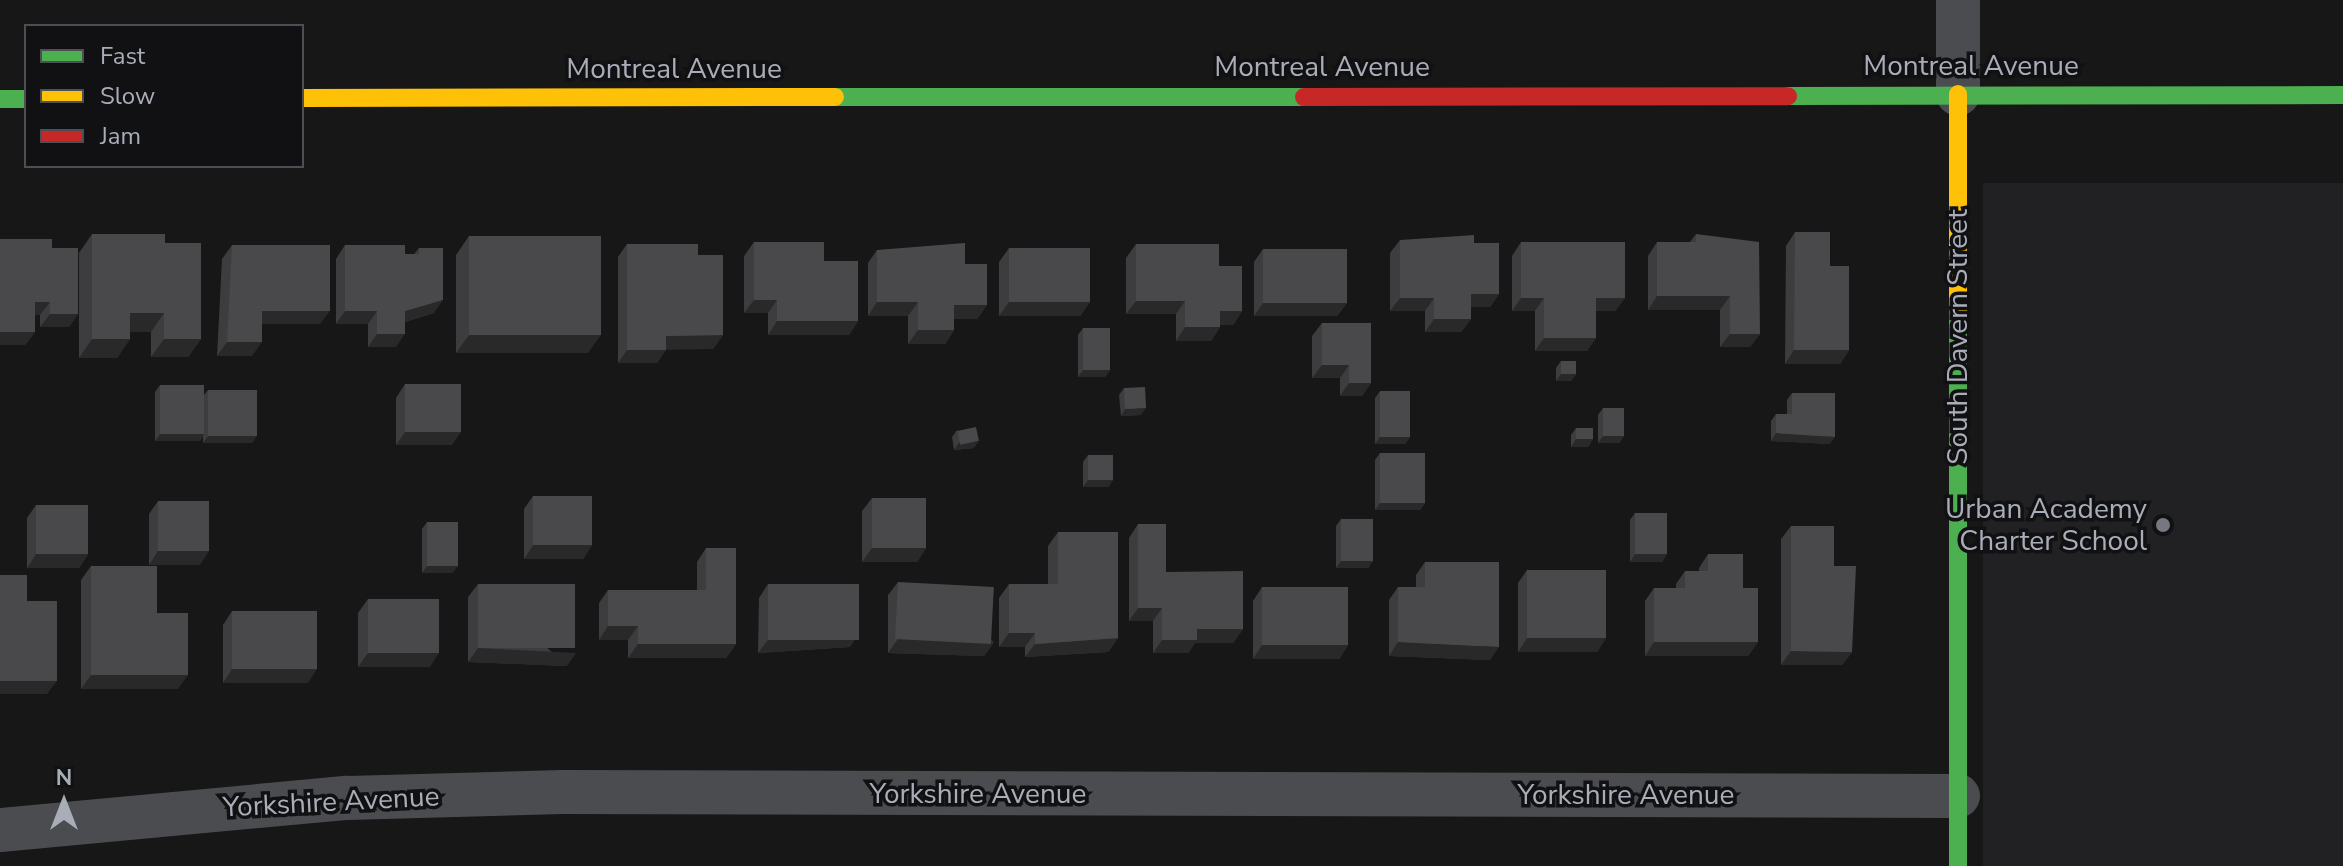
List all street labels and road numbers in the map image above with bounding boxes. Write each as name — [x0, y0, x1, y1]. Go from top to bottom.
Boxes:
street label: Montreal Avenue — [1863, 49, 2079, 83]
street label: Montreal Avenue — [1214, 50, 1430, 84]
street label: Montreal Avenue — [566, 52, 782, 86]
street label: South Davern Street — [1941, 209, 1975, 465]
street label: Yorkshire Avenue — [870, 777, 1086, 811]
street label: Yorkshire Avenue — [1518, 778, 1734, 812]
street label: Yorkshire Avenue — [222, 780, 440, 824]

